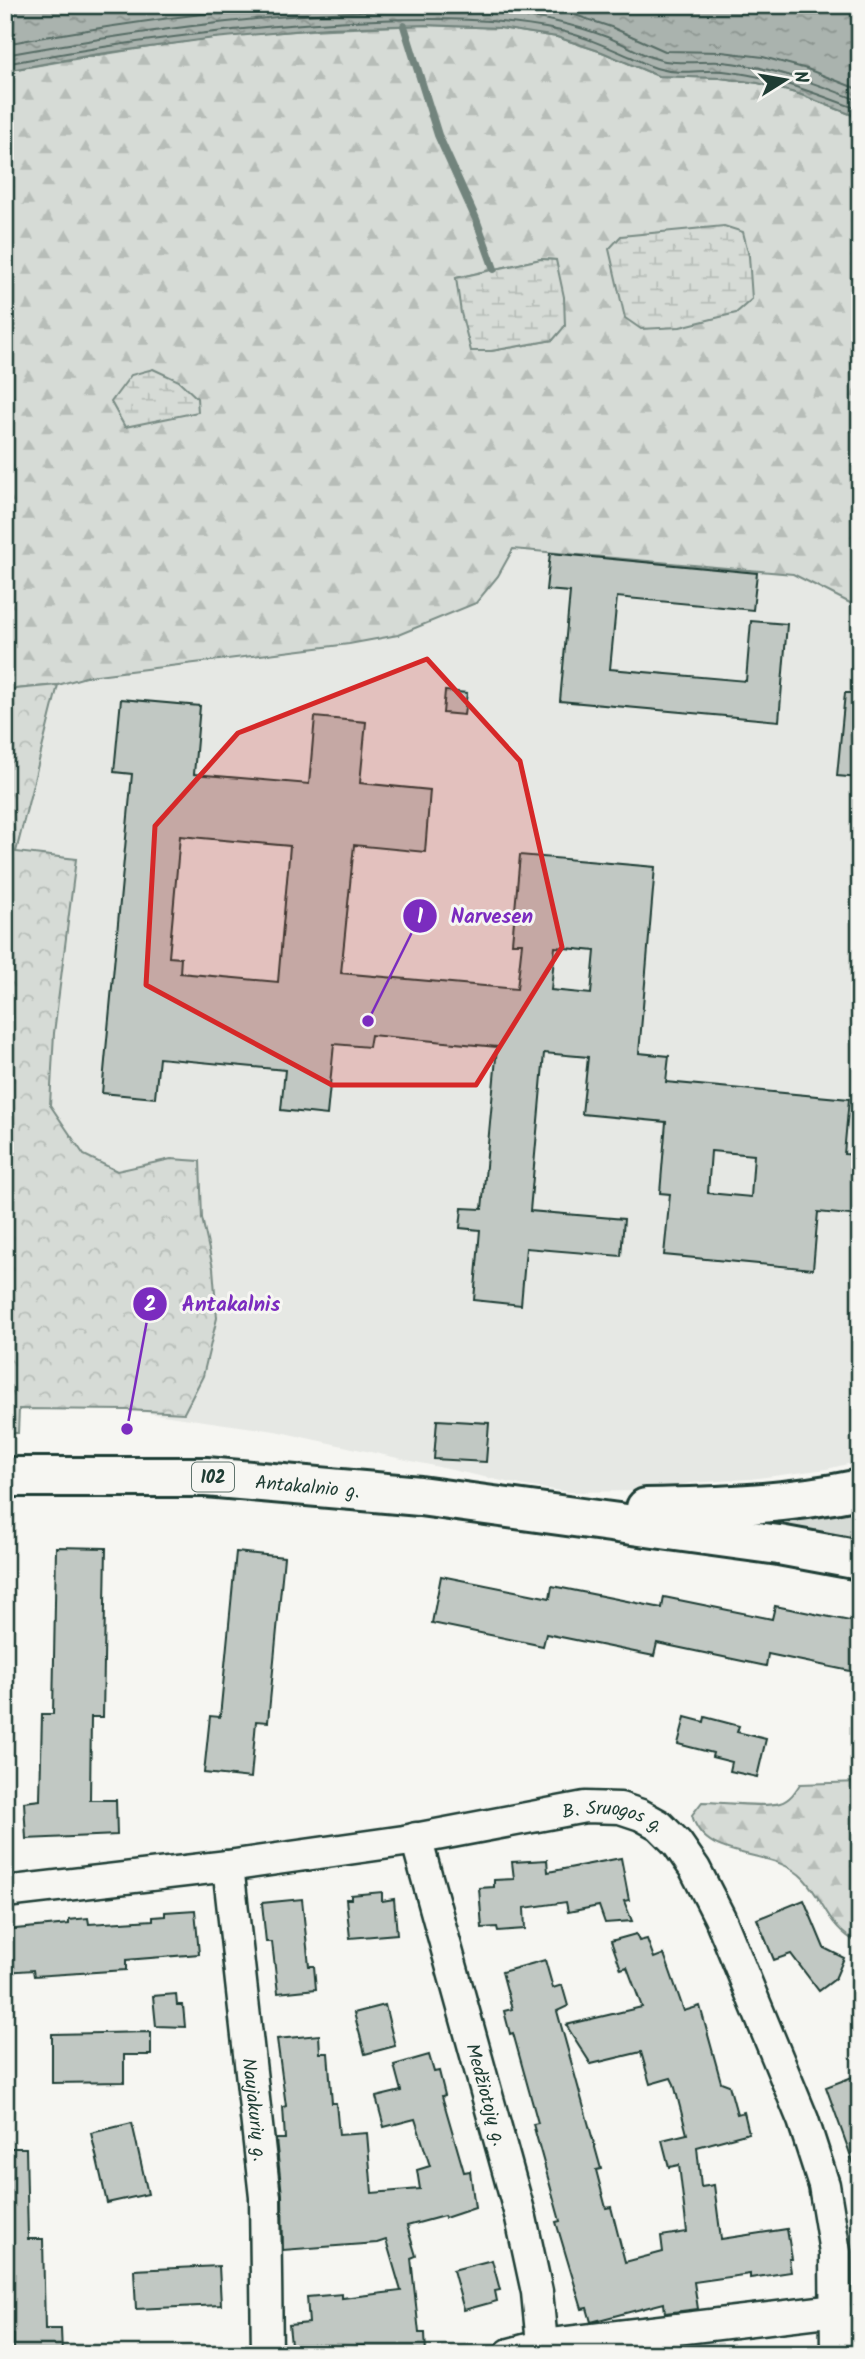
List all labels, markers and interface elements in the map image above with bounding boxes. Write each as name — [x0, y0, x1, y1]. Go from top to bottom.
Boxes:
north arrow — [750, 46, 820, 116]
text: N — [784, 68, 816, 86]
callout: Narvesen — [402, 895, 547, 937]
text: 1 — [417, 901, 424, 934]
text: Narvesen — [451, 901, 533, 934]
callout: Antakalnis — [133, 1283, 294, 1325]
text: 2 — [144, 1289, 156, 1322]
text: Antakalnis — [182, 1289, 280, 1322]
road number: 102 — [192, 1462, 234, 1492]
street label: Antakalnio g. — [254, 1468, 361, 1508]
street label: B. Sruogos g. — [560, 1794, 671, 1840]
street label: Medžiotojų g. — [456, 2040, 513, 2150]
street label: Naujakurių g. — [233, 2056, 274, 2163]

